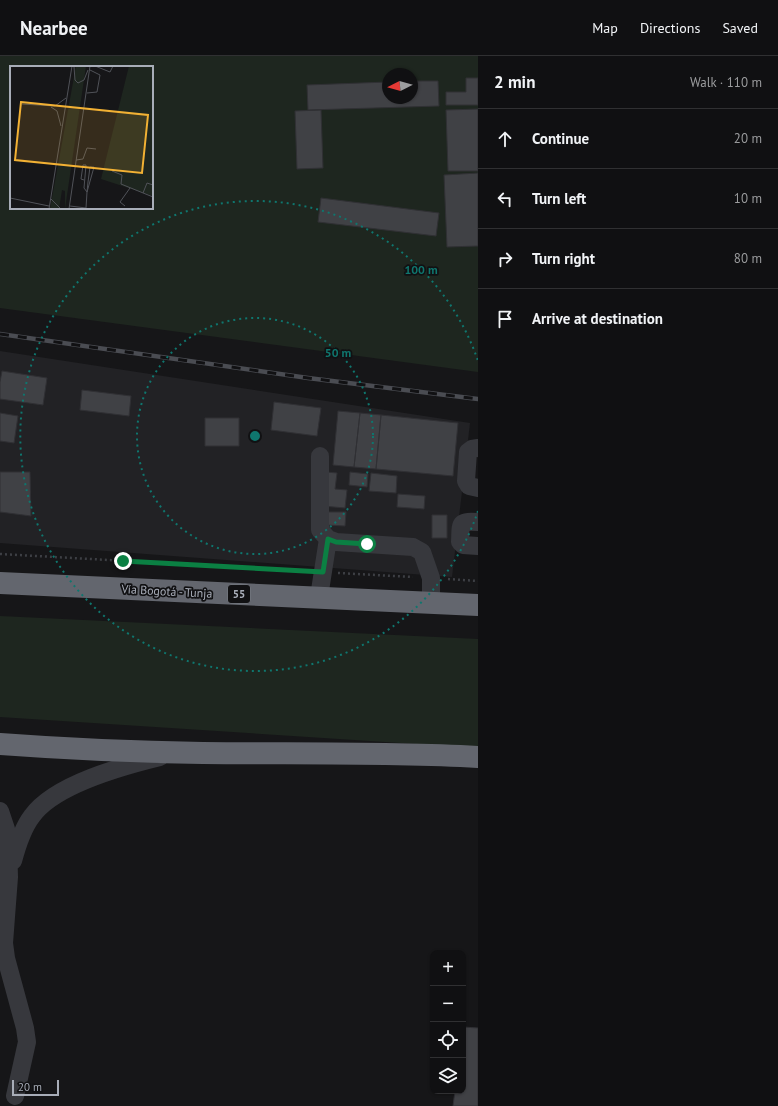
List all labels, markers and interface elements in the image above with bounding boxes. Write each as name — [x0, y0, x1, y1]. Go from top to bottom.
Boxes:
text: Nearbee — [20, 16, 88, 40]
text: Map — [592, 19, 618, 37]
text: Directions — [640, 19, 700, 37]
text: Saved — [722, 19, 758, 37]
inset map — [10, 66, 153, 209]
north arrow — [382, 68, 418, 104]
text: 2 min — [494, 71, 535, 93]
text: Walk · 110 m — [690, 74, 762, 91]
icon: ahead — [494, 128, 516, 150]
text: Continue — [532, 129, 589, 148]
text: 20 m — [734, 130, 762, 147]
icon: left — [494, 188, 516, 210]
text: Turn left — [532, 189, 586, 208]
text: 10 m — [734, 190, 762, 207]
icon: right — [494, 248, 516, 270]
text: Turn right — [532, 249, 595, 268]
text: 80 m — [734, 250, 762, 267]
text: 100 m — [404, 262, 438, 277]
icon: arrive — [494, 308, 516, 330]
text: Arrive at destination — [532, 309, 663, 328]
text: 50 m — [325, 345, 351, 360]
centre of rings — [248, 429, 262, 443]
route start — [358, 535, 376, 553]
route end — [114, 552, 132, 570]
street label: Vía Bogotá - Tunja — [120, 581, 213, 601]
road number: 55 — [228, 585, 250, 603]
map controls — [430, 950, 466, 1094]
button: + — [430, 950, 466, 986]
button: − — [430, 986, 466, 1022]
button: locate — [430, 1022, 466, 1058]
button: layers — [430, 1058, 466, 1094]
scale bar — [12, 1078, 59, 1097]
text: 20 m — [18, 1080, 42, 1094]

